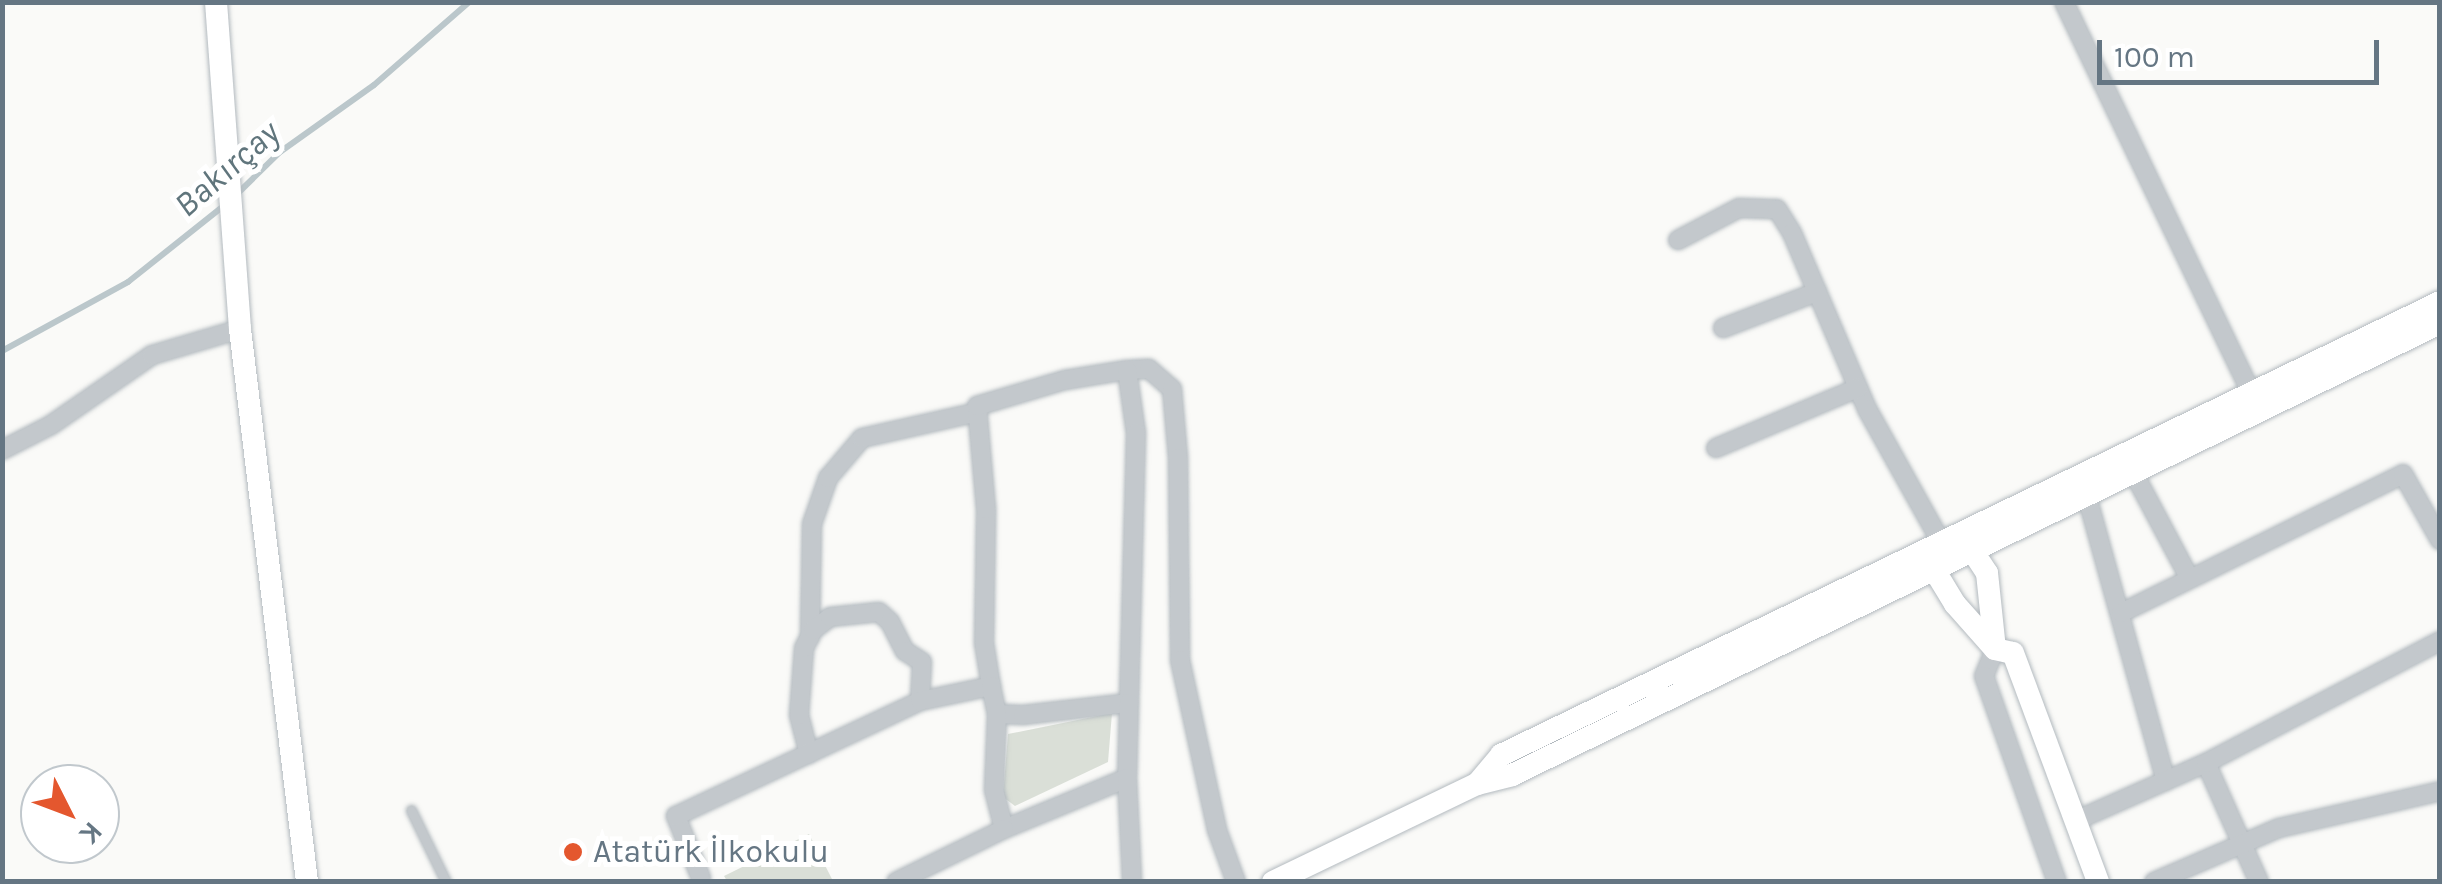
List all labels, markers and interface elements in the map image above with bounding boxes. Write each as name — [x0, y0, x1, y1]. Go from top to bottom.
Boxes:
scale bar — [2102, 20, 2384, 82]
text: 100 m — [2114, 39, 2195, 75]
water label: Bakırçay — [166, 112, 288, 226]
north arrow — [20, 764, 120, 864]
text: K — [73, 815, 110, 851]
place label: Atatürk İlkokulu — [593, 833, 829, 871]
marker: Atatürk İlkokulu — [562, 841, 584, 863]

